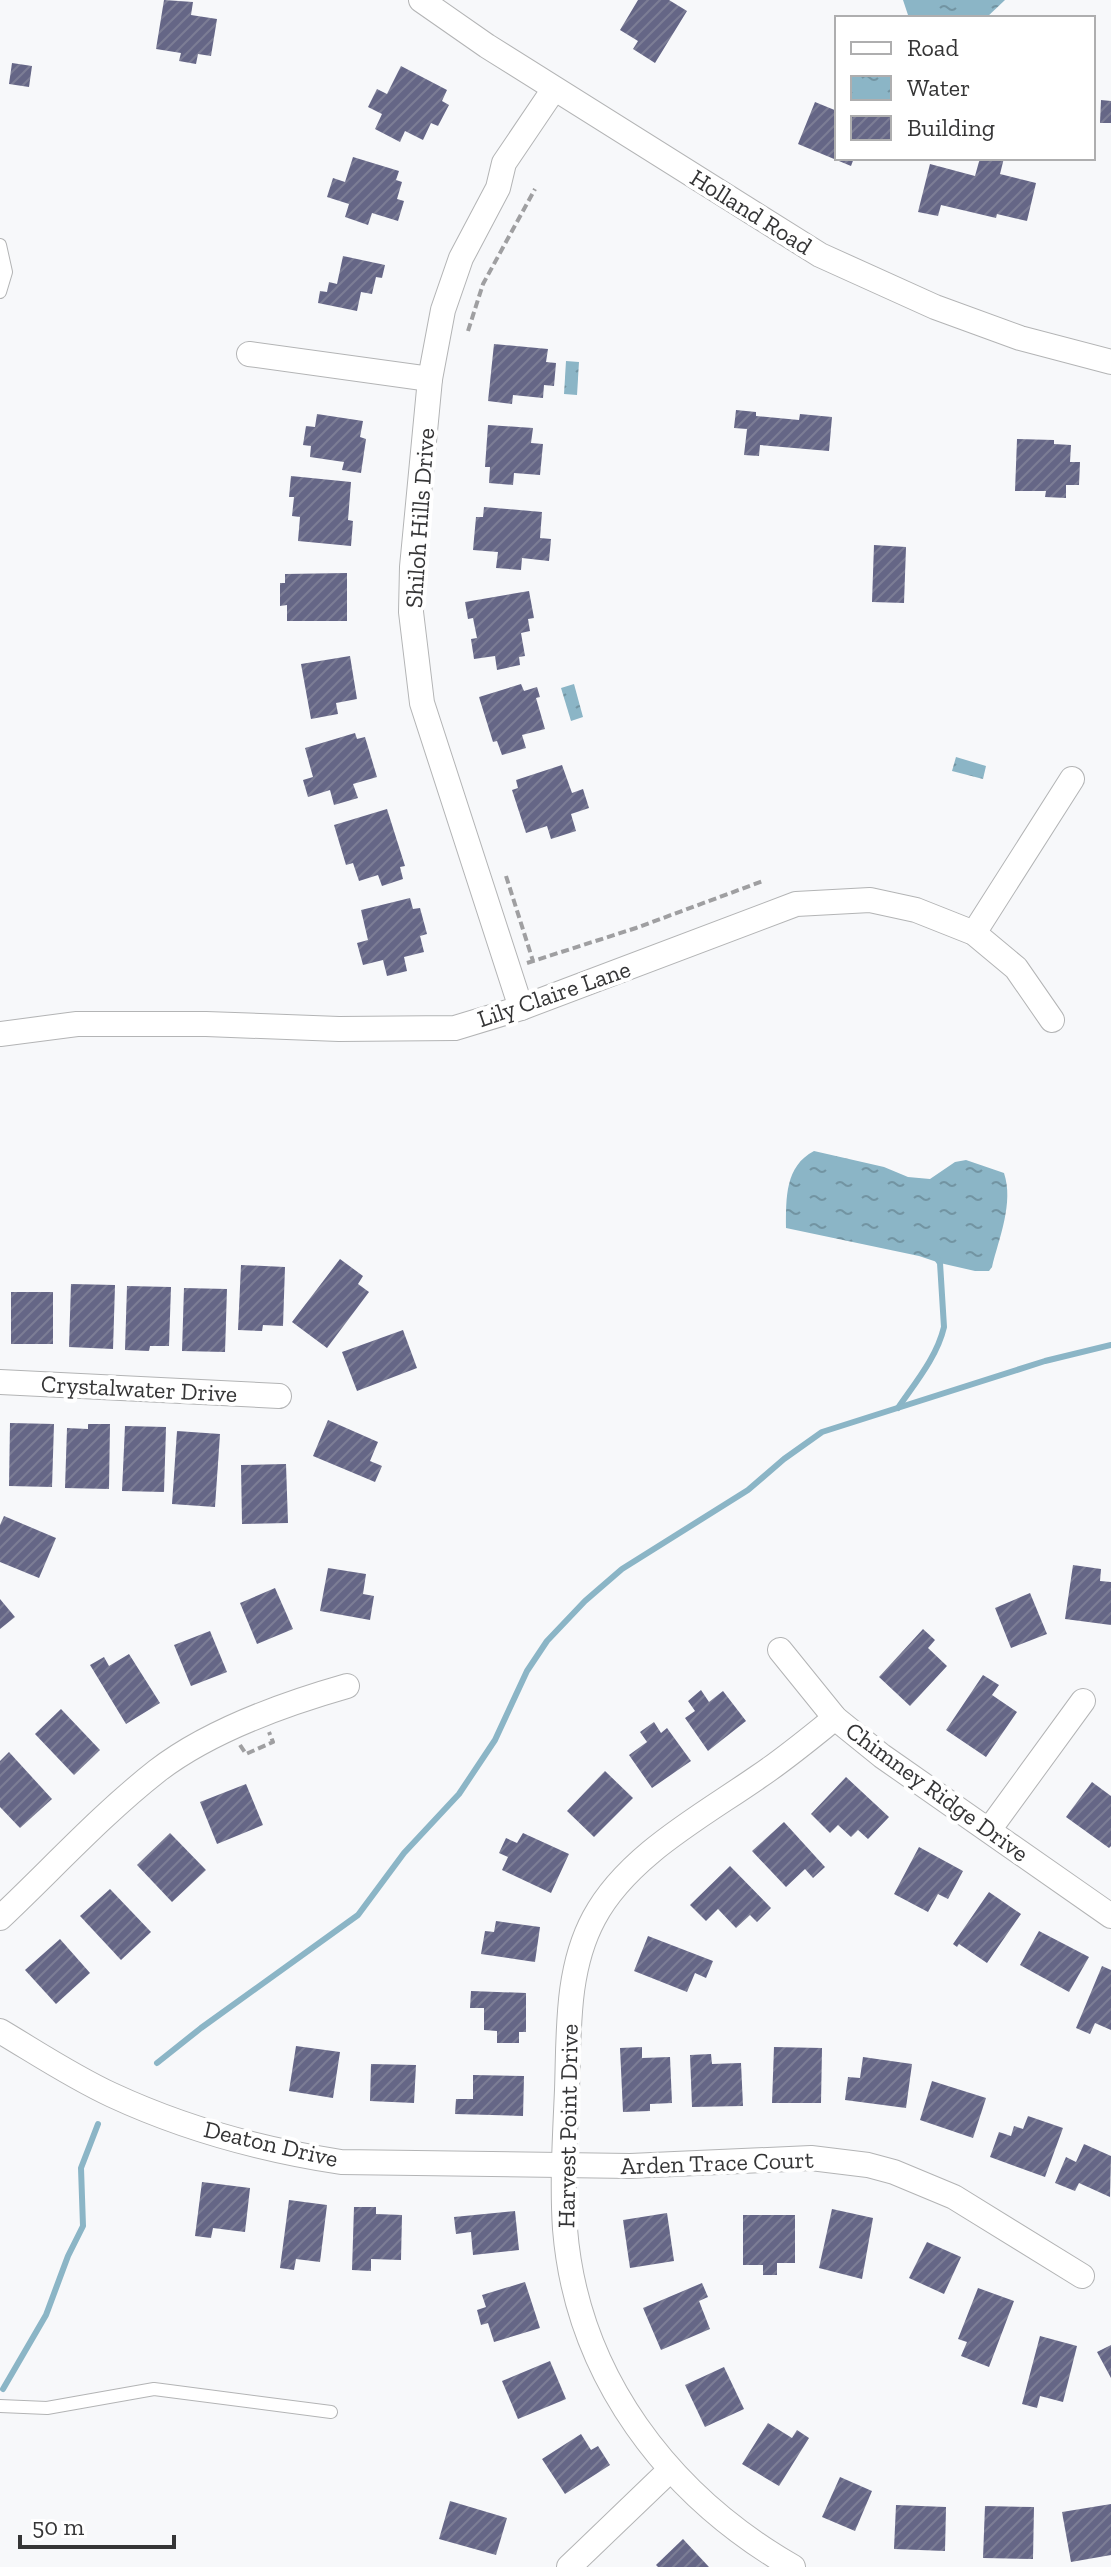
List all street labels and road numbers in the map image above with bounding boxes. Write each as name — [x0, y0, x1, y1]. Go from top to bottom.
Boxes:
street label: Holland Road — [685, 163, 818, 260]
street label: Shiloh Hills Drive — [399, 427, 440, 609]
street label: Lily Claire Lane — [474, 954, 634, 1033]
street label: Crystalwater Drive — [40, 1369, 238, 1408]
street label: Chimney Ridge Drive — [840, 1715, 1034, 1868]
street label: Harvest Point Drive — [551, 2024, 584, 2228]
street label: Deaton Drive — [201, 2114, 341, 2173]
street label: Arden Trace Court — [620, 2145, 814, 2180]

